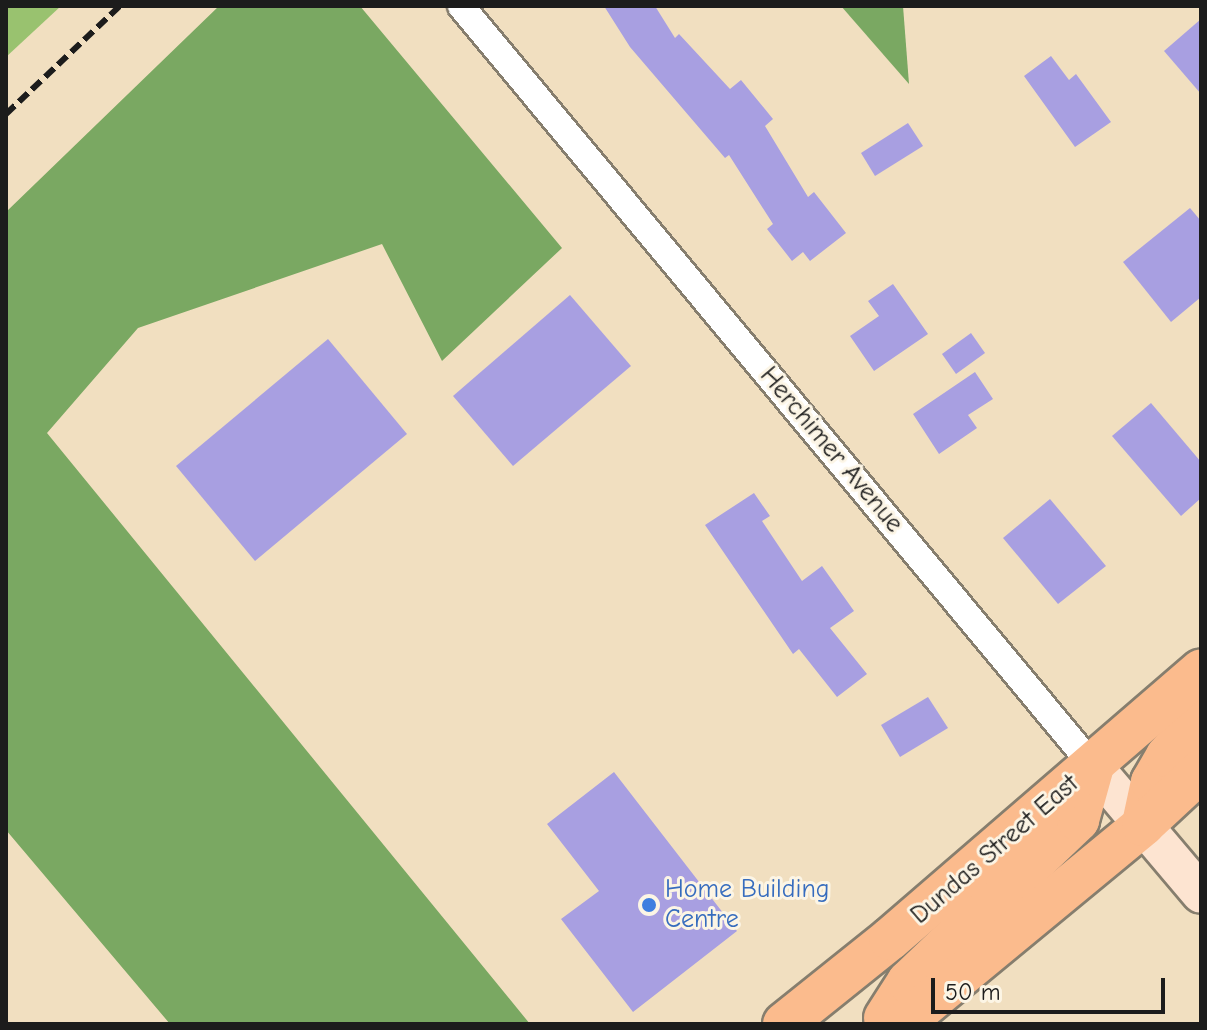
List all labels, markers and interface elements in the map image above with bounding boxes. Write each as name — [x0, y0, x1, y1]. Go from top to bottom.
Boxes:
street label: Herchimer Avenue — [753, 361, 909, 539]
street label: Dundas Street East — [905, 769, 1085, 931]
place label: Home Building Centre — [665, 874, 830, 936]
marker: Home Building Centre — [640, 896, 658, 914]
scale bar — [935, 962, 1169, 1012]
text: 50 m — [945, 978, 1001, 1006]

